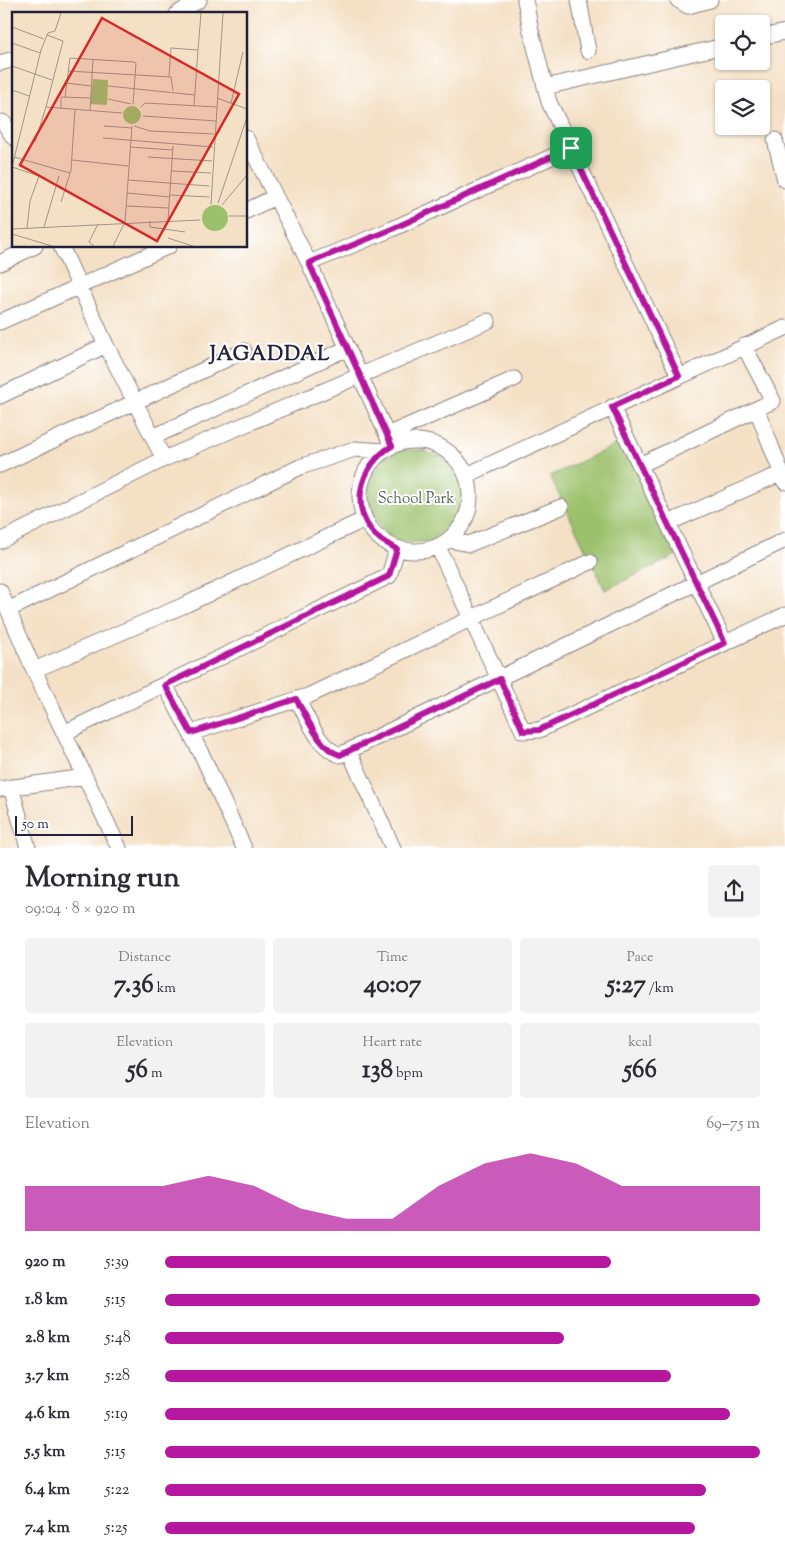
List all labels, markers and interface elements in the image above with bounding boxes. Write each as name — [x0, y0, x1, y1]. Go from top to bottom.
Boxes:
inset map — [12, 12, 248, 248]
map controls — [715, 15, 770, 135]
button: locate — [715, 15, 770, 70]
button: layers — [715, 80, 770, 135]
pin — [550, 127, 592, 169]
icon: arrive — [557, 134, 585, 162]
district label: JAGADDAL — [208, 341, 330, 370]
park label: School Park — [378, 489, 454, 510]
scale bar — [15, 813, 132, 836]
text: 50 m — [22, 815, 49, 835]
text: Morning run — [25, 859, 180, 899]
button: share — [708, 865, 760, 917]
text: 09:04 · 8 × 920 m — [25, 898, 135, 921]
text: Distance — [118, 948, 171, 968]
text: Time — [377, 948, 408, 968]
text: Pace — [627, 948, 654, 968]
text: 7.36 — [114, 968, 154, 1004]
text: 40:07 — [364, 968, 421, 1004]
text: 5:27 — [606, 968, 646, 1004]
text: km — [154, 979, 176, 999]
text: /km — [646, 979, 674, 999]
text: Elevation — [116, 1033, 173, 1053]
text: Heart rate — [363, 1033, 422, 1053]
text: kcal — [628, 1033, 652, 1053]
text: 56 — [127, 1053, 148, 1089]
text: 138 — [362, 1053, 393, 1089]
text: 566 — [623, 1053, 657, 1089]
text: m — [148, 1064, 163, 1084]
text: bpm — [393, 1064, 423, 1084]
text: Elevation — [25, 1113, 90, 1136]
text: 69–75 m — [706, 1113, 760, 1136]
text: 920 m — [25, 1251, 65, 1274]
text: 5:39 — [105, 1251, 129, 1274]
text: 1.8 km — [25, 1289, 68, 1312]
text: 5:15 — [105, 1289, 126, 1312]
text: 2.8 km — [25, 1327, 70, 1350]
text: 5:48 — [105, 1327, 131, 1350]
text: 3.7 km — [25, 1365, 69, 1388]
text: 5:28 — [105, 1365, 130, 1388]
text: 4.6 km — [25, 1403, 70, 1426]
text: 5:19 — [105, 1403, 128, 1426]
text: 5.5 km — [25, 1441, 65, 1464]
text: 5:15 — [105, 1441, 126, 1464]
text: 6.4 km — [25, 1479, 70, 1502]
text: 5:22 — [105, 1479, 130, 1502]
text: 7.4 km — [25, 1517, 70, 1540]
text: 5:25 — [105, 1517, 128, 1540]

